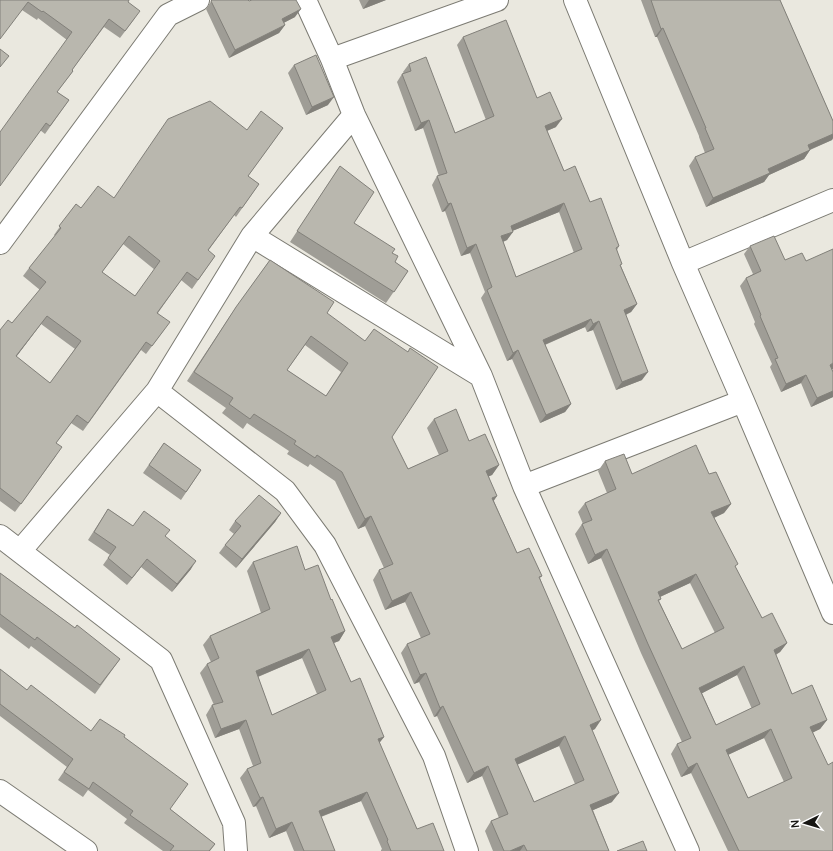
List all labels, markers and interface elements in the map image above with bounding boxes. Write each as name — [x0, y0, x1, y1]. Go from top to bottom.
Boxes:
north arrow — [785, 803, 825, 843]
text: N — [787, 819, 802, 829]

